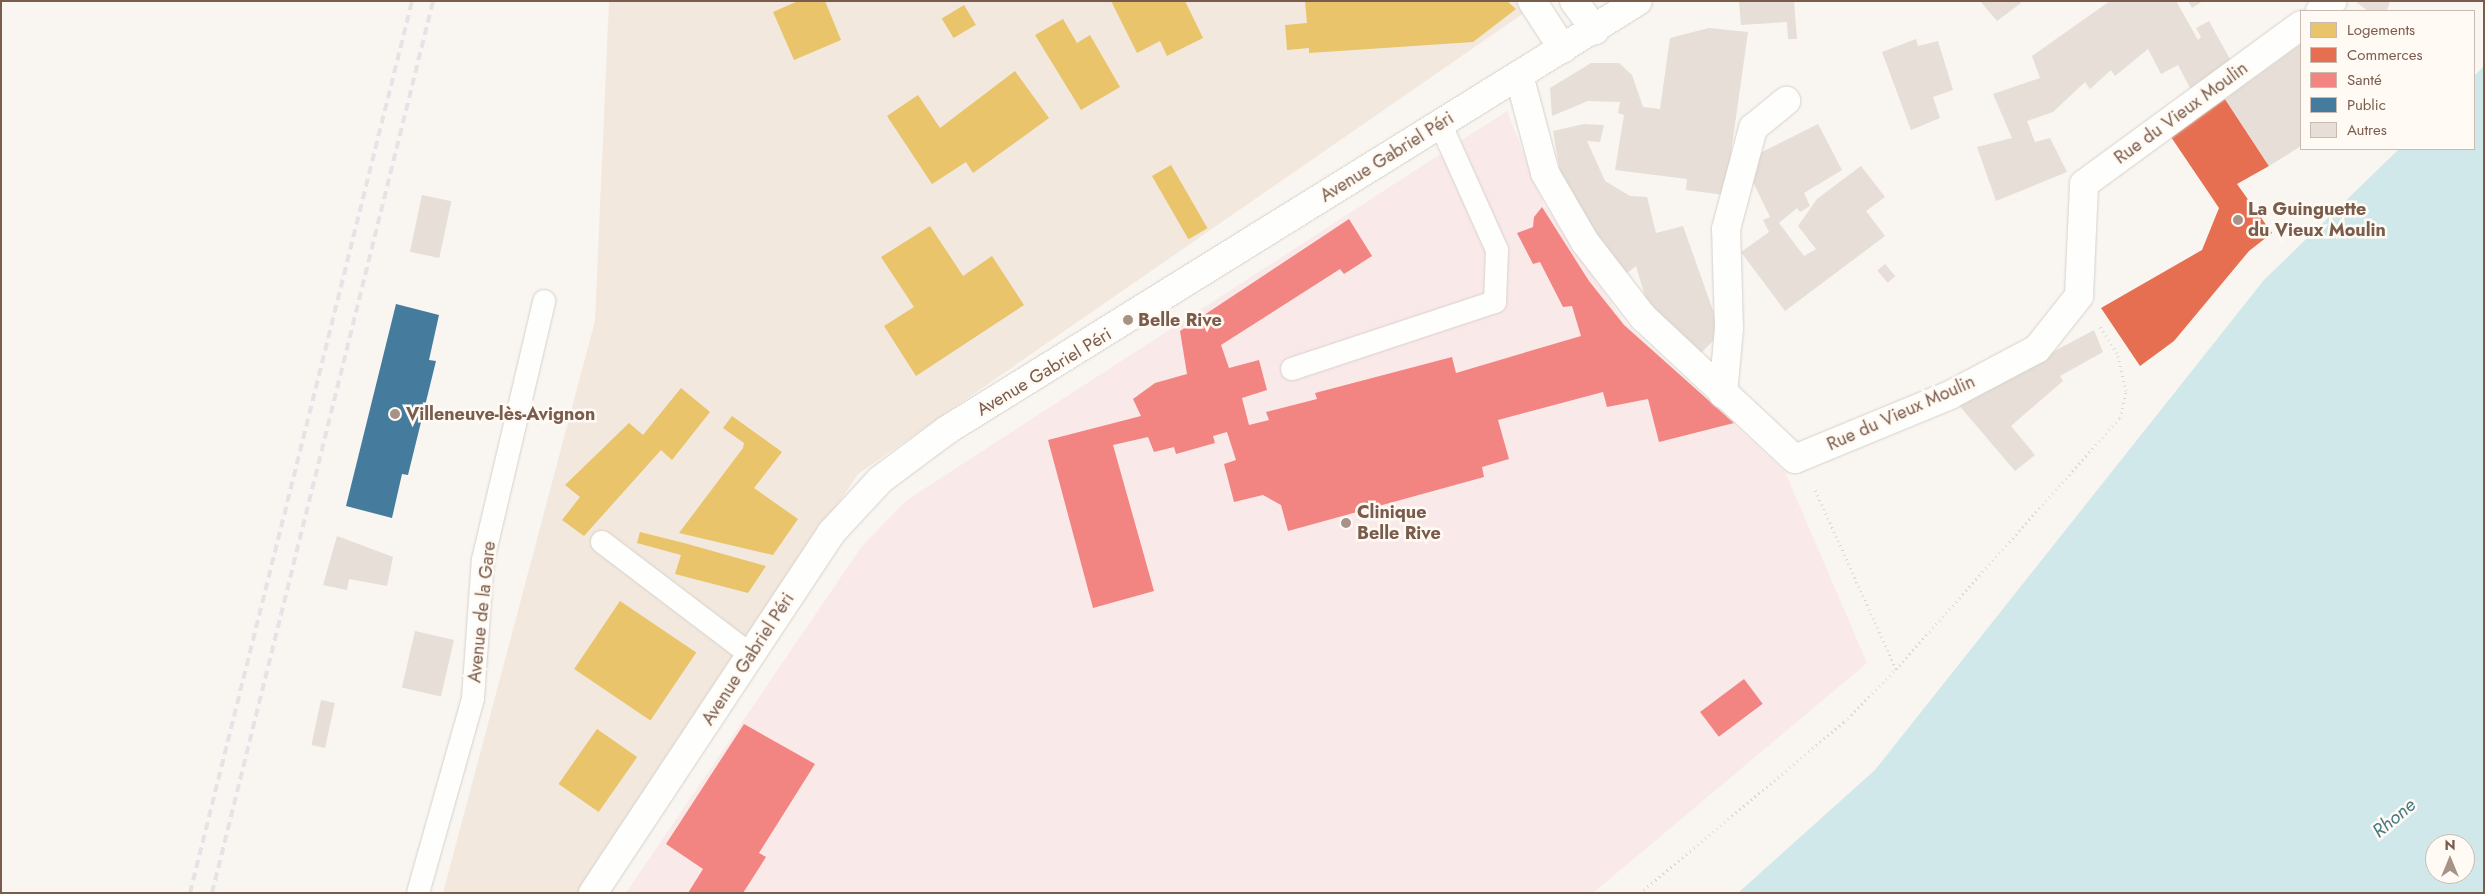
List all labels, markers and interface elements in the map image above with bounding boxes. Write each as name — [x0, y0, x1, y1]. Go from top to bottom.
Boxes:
legend — [2300, 10, 2475, 150]
text: Logements — [2347, 19, 2415, 41]
text: Commerces — [2347, 44, 2422, 66]
street label: Rue du Vieux Moulin — [2110, 57, 2252, 169]
text: Santé — [2347, 69, 2382, 91]
text: Public — [2347, 94, 2386, 116]
street label: Avenue Gabriel Péri — [1316, 107, 1458, 207]
text: Autres — [2347, 119, 2387, 141]
place label: La Guinguette du Vieux Moulin — [2248, 199, 2386, 242]
marker: La Guinguette du Vieux Moulin — [2232, 214, 2244, 226]
place label: Belle Rive — [1138, 309, 1222, 331]
marker: Belle Rive — [1122, 314, 1134, 326]
street label: Avenue Gabriel Péri — [973, 323, 1115, 421]
street label: Rue du Vieux Moulin — [1824, 371, 1978, 455]
place label: Villeneuve-lès-Avignon — [406, 403, 595, 425]
marker: Villeneuve-lès-Avignon — [388, 407, 402, 421]
place label: Clinique Belle Rive — [1357, 502, 1441, 544]
marker: Clinique Belle Rive — [1339, 516, 1353, 530]
street label: Avenue de la Gare — [464, 540, 500, 684]
street label: Avenue Gabriel Péri — [697, 589, 799, 729]
water label: Rhone — [2368, 793, 2420, 843]
north arrow — [2425, 834, 2475, 884]
text: N — [2444, 835, 2456, 855]

